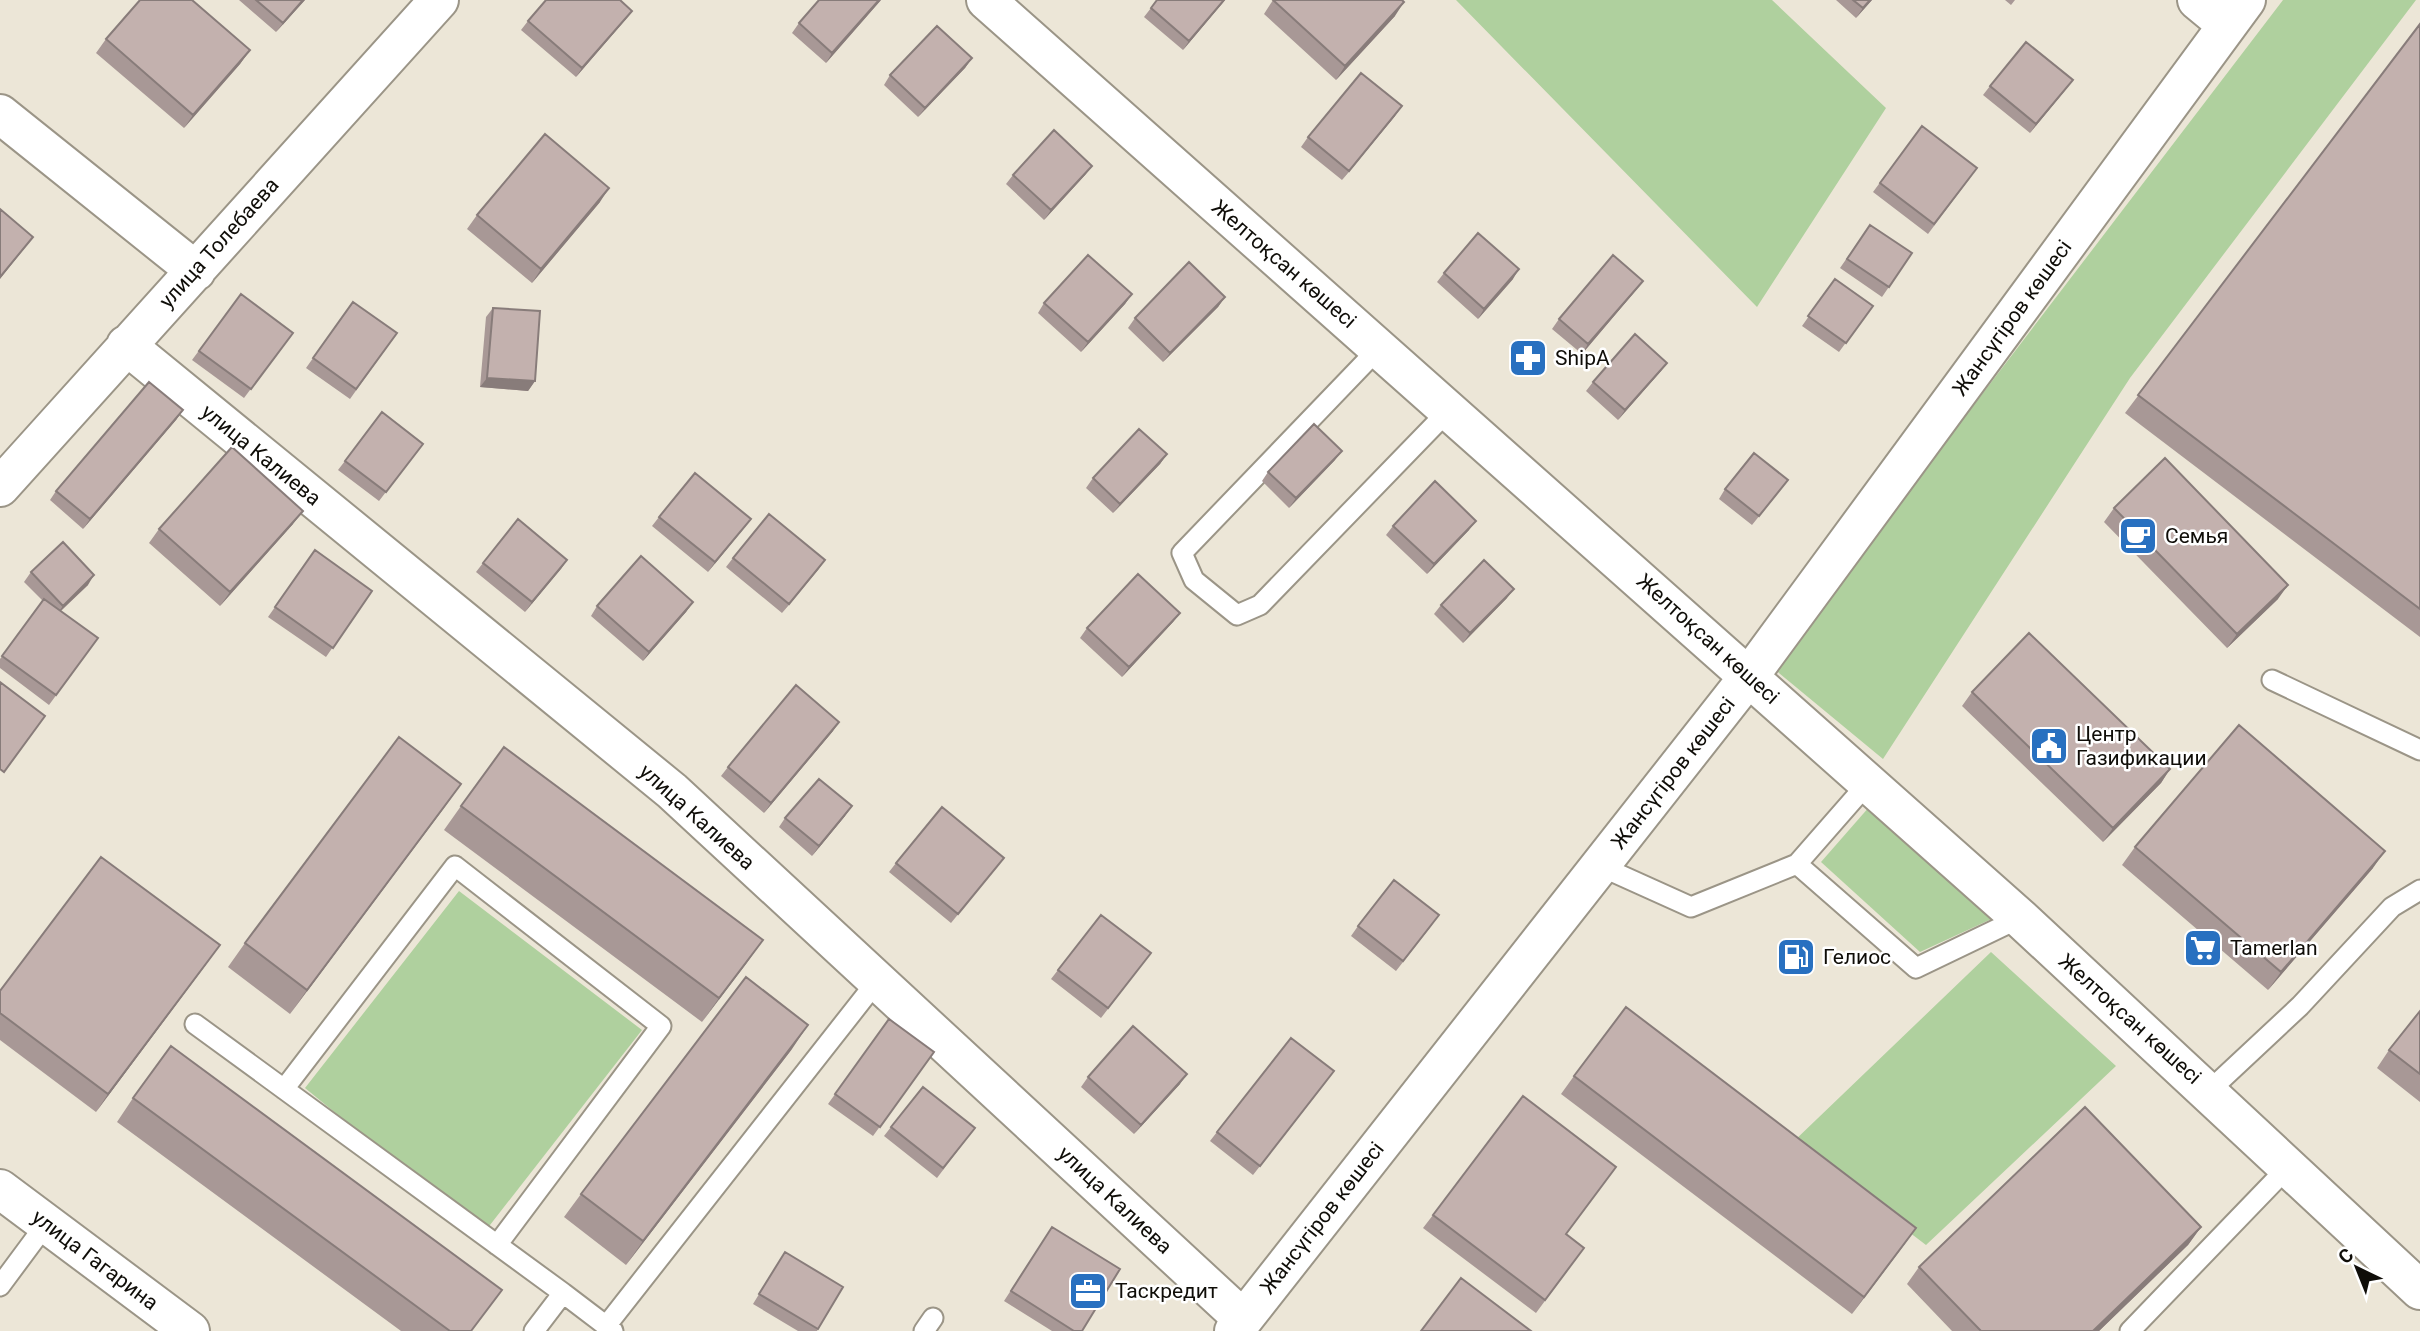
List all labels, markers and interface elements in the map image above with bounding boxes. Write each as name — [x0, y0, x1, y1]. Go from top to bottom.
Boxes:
street label: улица Толебаева — [154, 173, 284, 313]
street label: Желтоқсан көшесі — [1207, 195, 1361, 333]
street label: Жансүгіров көшесі — [1948, 236, 2076, 400]
pharmacy icon: ShipA — [1507, 337, 1549, 379]
place label: ShipA — [1555, 346, 1610, 370]
street label: улица Калиева — [196, 400, 326, 510]
cafe icon: Семья — [2117, 515, 2159, 557]
place label: Семья — [2165, 524, 2228, 548]
street label: Желтоқсан көшесі — [1632, 569, 1784, 709]
street label: Жансүгіров көшесі — [1606, 692, 1740, 854]
place label: Центр Газификации — [2076, 722, 2207, 770]
public building icon: Центр Газификации — [2028, 725, 2070, 767]
street label: улица Калиева — [634, 759, 760, 875]
supermarket icon: Tamerlan — [2182, 927, 2224, 969]
fuel station icon: Гелиос — [1775, 936, 1817, 978]
place label: Tamerlan — [2230, 936, 2318, 960]
place label: Гелиос — [1823, 945, 1891, 969]
street label: Желтоқсан көшесі — [2054, 949, 2206, 1089]
street label: Жансүгіров көшесі — [1255, 1137, 1389, 1299]
street label: улица Калиева — [1053, 1141, 1177, 1259]
street label: улица Гагарина — [27, 1205, 163, 1315]
north arrow — [2322, 1233, 2392, 1303]
text: С — [2333, 1243, 2358, 1269]
office icon: Таскредит — [1067, 1270, 1109, 1312]
place label: Таскредит — [1115, 1279, 1218, 1303]

